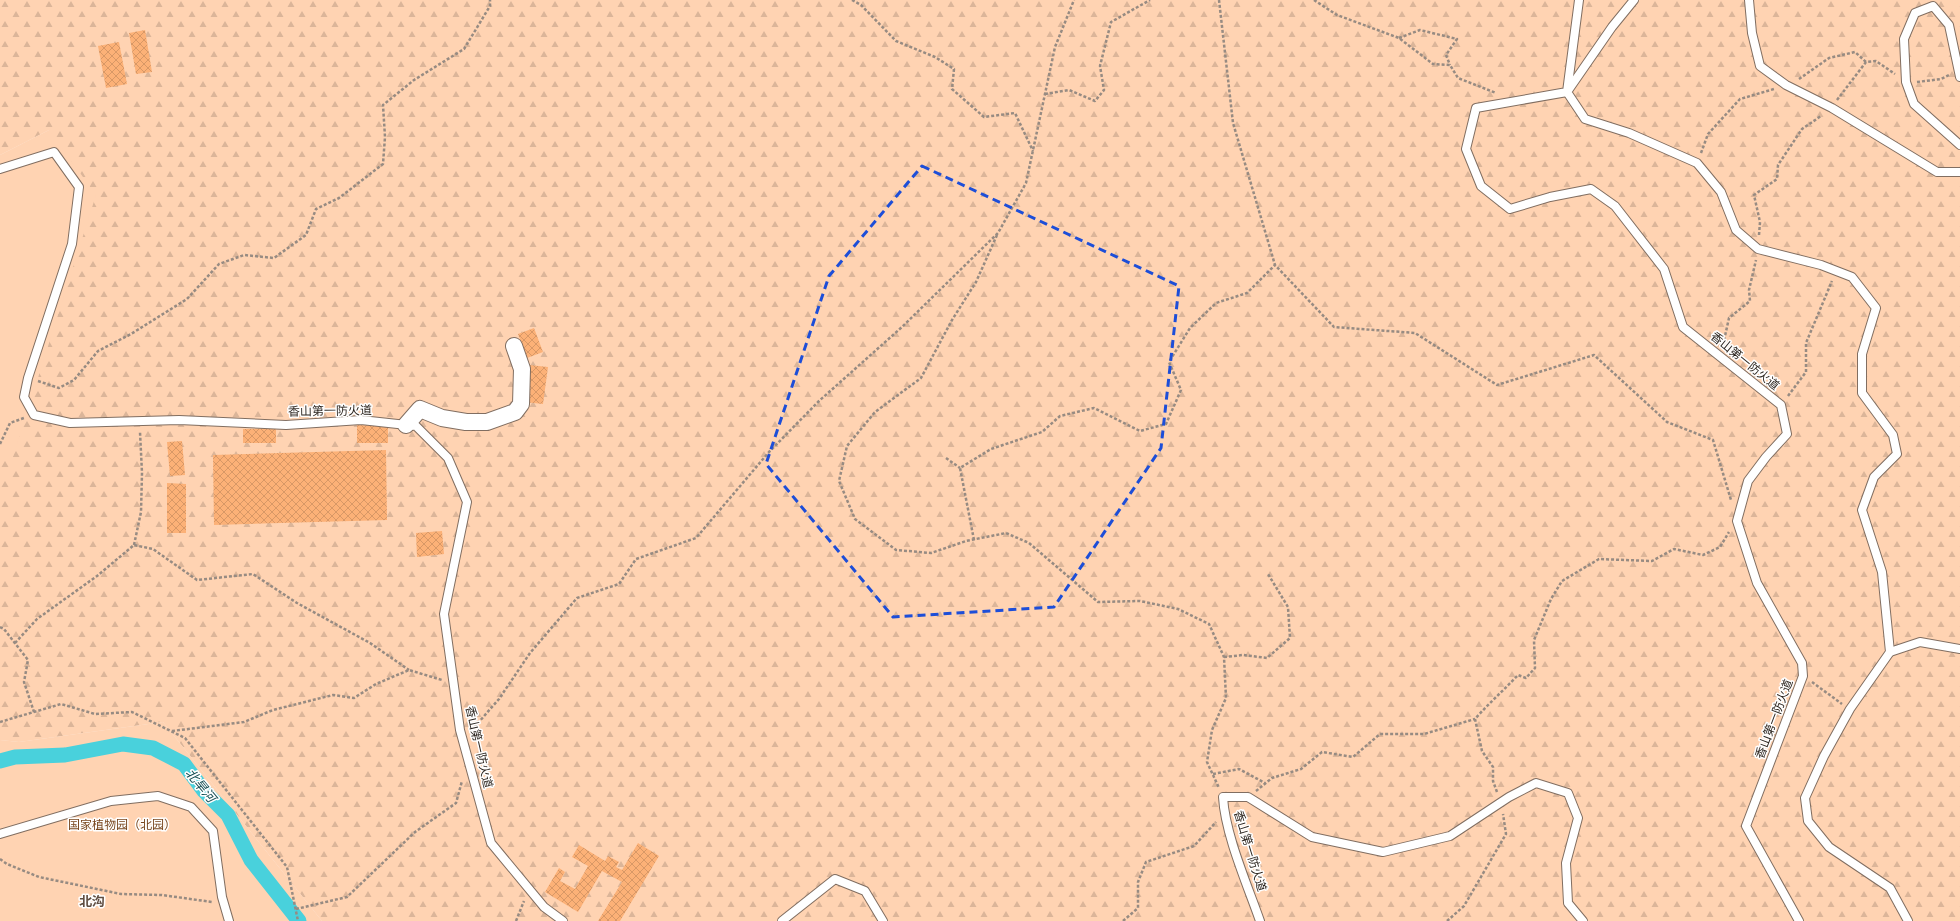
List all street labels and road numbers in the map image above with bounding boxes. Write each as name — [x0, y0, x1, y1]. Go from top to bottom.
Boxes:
street label: 香山第一防火道 — [1708, 329, 1782, 393]
street label: 香山第一防火道 — [288, 403, 372, 419]
street label: 香山第一防火道 — [1752, 677, 1796, 761]
street label: 香山第一防火道 — [463, 704, 495, 790]
street label: 香山第一防火道 — [1231, 809, 1269, 893]

